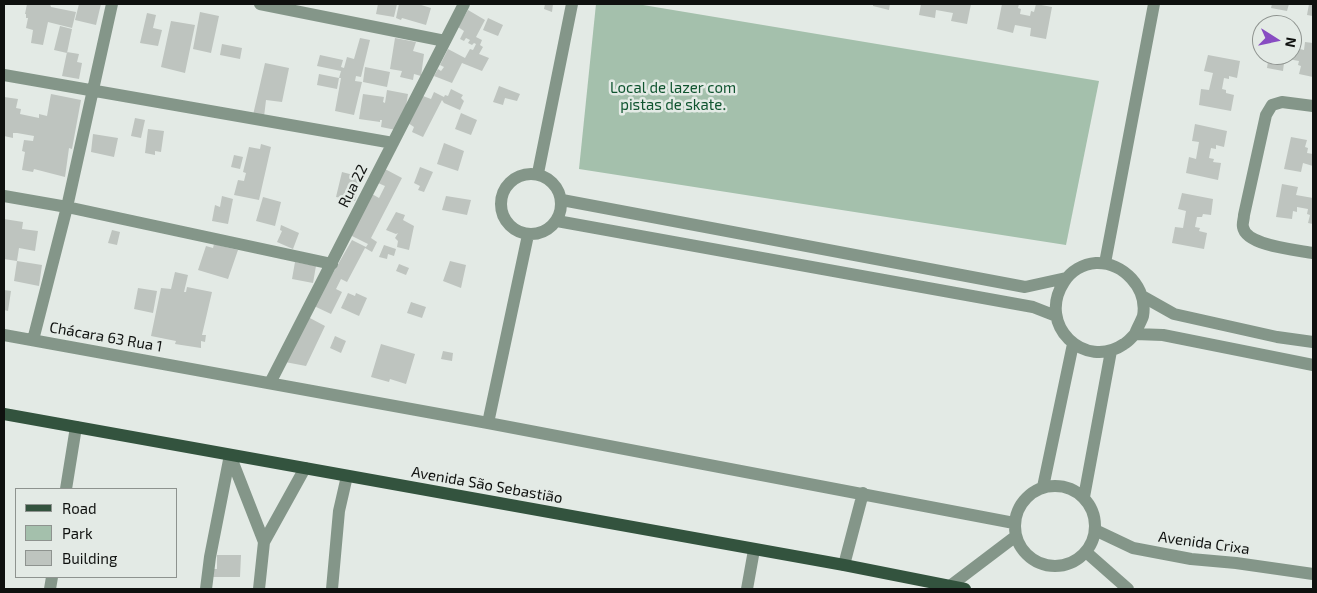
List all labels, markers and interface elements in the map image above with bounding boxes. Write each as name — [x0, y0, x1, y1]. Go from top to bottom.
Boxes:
north arrow — [1252, 15, 1302, 65]
text: N — [1282, 36, 1301, 49]
park label: Local de lazer com pistas de skate. — [610, 79, 736, 114]
street label: Rua 22 — [334, 161, 372, 211]
street label: Chácara 63 Rua 1 — [48, 318, 164, 356]
street label: Avenida São Sebastião — [410, 463, 564, 507]
legend — [15, 488, 178, 578]
text: Road — [62, 499, 97, 517]
text: Park — [62, 524, 93, 542]
street label: Avenida Crixa — [1157, 528, 1251, 558]
text: Building — [62, 549, 117, 567]

